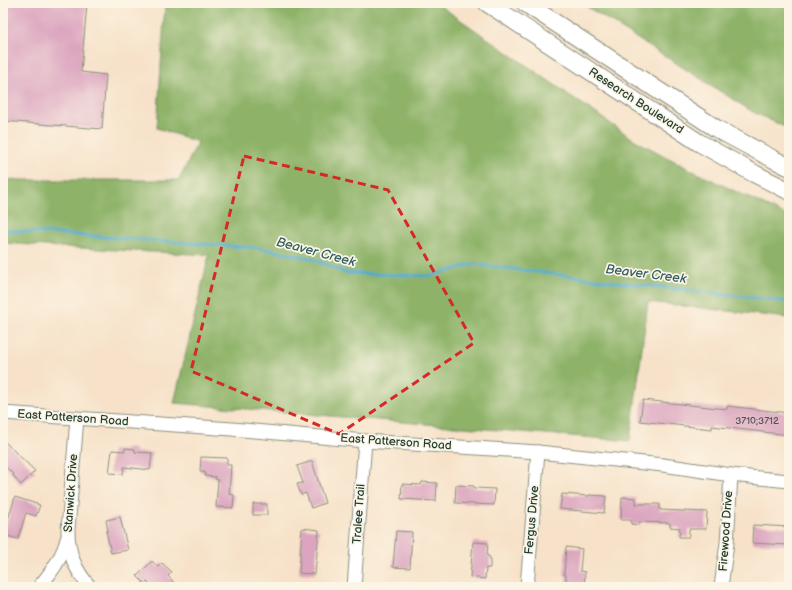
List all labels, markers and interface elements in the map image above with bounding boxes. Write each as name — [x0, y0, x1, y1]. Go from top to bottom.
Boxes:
street label: Research Boulevard — [586, 65, 687, 137]
water label: Beaver Creek — [275, 234, 358, 270]
water label: Beaver Creek — [605, 261, 688, 287]
street label: East Patterson Road — [17, 407, 129, 429]
house number: 3710;3712 — [735, 415, 779, 427]
street label: East Patterson Road — [340, 431, 452, 453]
street label: Stanwick Drive — [61, 453, 81, 533]
street label: Tralee Trail — [349, 483, 369, 545]
street label: Fergus Drive — [522, 485, 542, 555]
street label: Firewood Drive — [716, 490, 736, 572]

